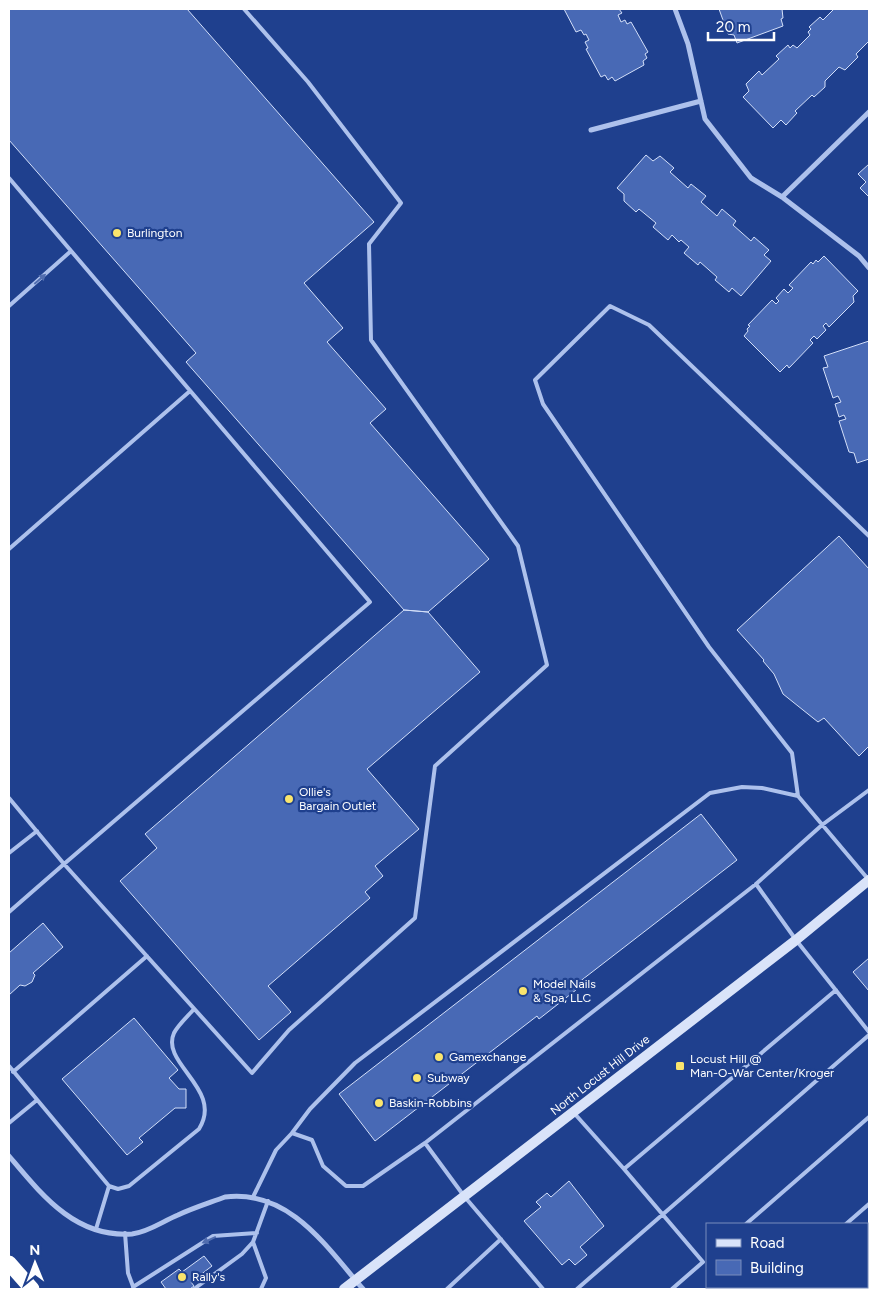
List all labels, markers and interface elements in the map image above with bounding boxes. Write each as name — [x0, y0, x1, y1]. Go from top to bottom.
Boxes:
scale bar — [708, 10, 774, 42]
text: 20 m — [716, 18, 750, 36]
place label: Burlington — [127, 226, 183, 240]
marker: Burlington — [111, 227, 123, 239]
one-way arrow — [33, 273, 45, 285]
place label: Ollie's Bargain Outlet — [299, 785, 377, 813]
marker: Ollie's Bargain Outlet — [283, 793, 295, 805]
place label: Model Nails & Spa, LLC — [533, 977, 596, 1005]
marker: Model Nails & Spa, LLC — [517, 985, 529, 997]
street label: North Locust Hill Drive — [548, 1032, 653, 1118]
place label: Gamexchange — [449, 1050, 527, 1064]
marker: Gamexchange — [433, 1051, 445, 1063]
place label: Locust Hill @ Man-O-War Center/Kroger — [690, 1052, 834, 1080]
marker: Locust Hill @ Man-O-War Center/Kroger — [674, 1060, 686, 1072]
place label: Subway — [427, 1071, 470, 1085]
marker: Subway — [411, 1072, 423, 1084]
place label: Baskin-Robbins — [389, 1096, 472, 1110]
marker: Baskin-Robbins — [373, 1097, 385, 1109]
legend — [706, 1223, 868, 1288]
text: Road — [750, 1234, 785, 1252]
one-way arrow — [202, 1236, 216, 1244]
north arrow — [10, 1238, 60, 1288]
text: N — [29, 1242, 40, 1259]
text: Building — [750, 1259, 804, 1277]
place label: Rally's — [192, 1270, 226, 1284]
marker: Rally's — [176, 1271, 188, 1283]

